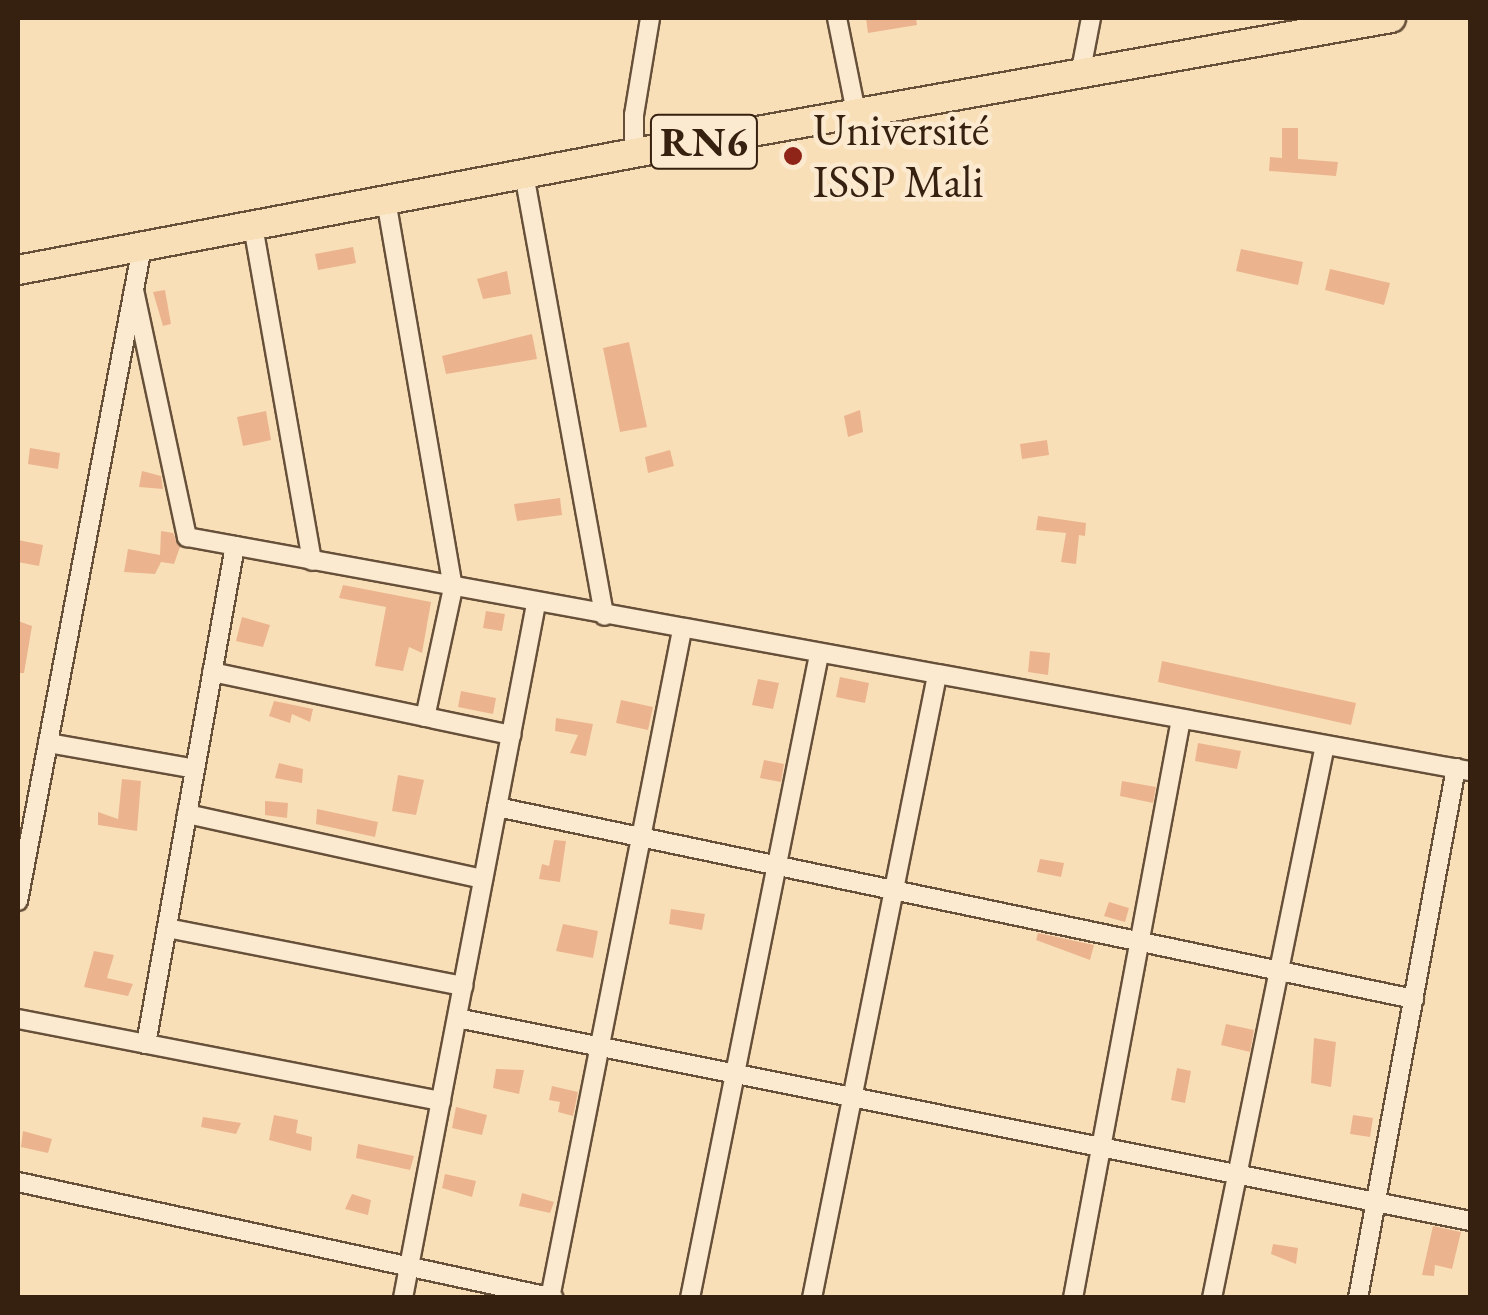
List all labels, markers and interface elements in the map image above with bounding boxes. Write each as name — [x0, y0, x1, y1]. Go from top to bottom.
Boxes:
place label: Université ISSP Mali — [813, 103, 989, 209]
road number: RN6 — [649, 105, 759, 179]
marker: Université ISSP Mali — [782, 145, 804, 167]

